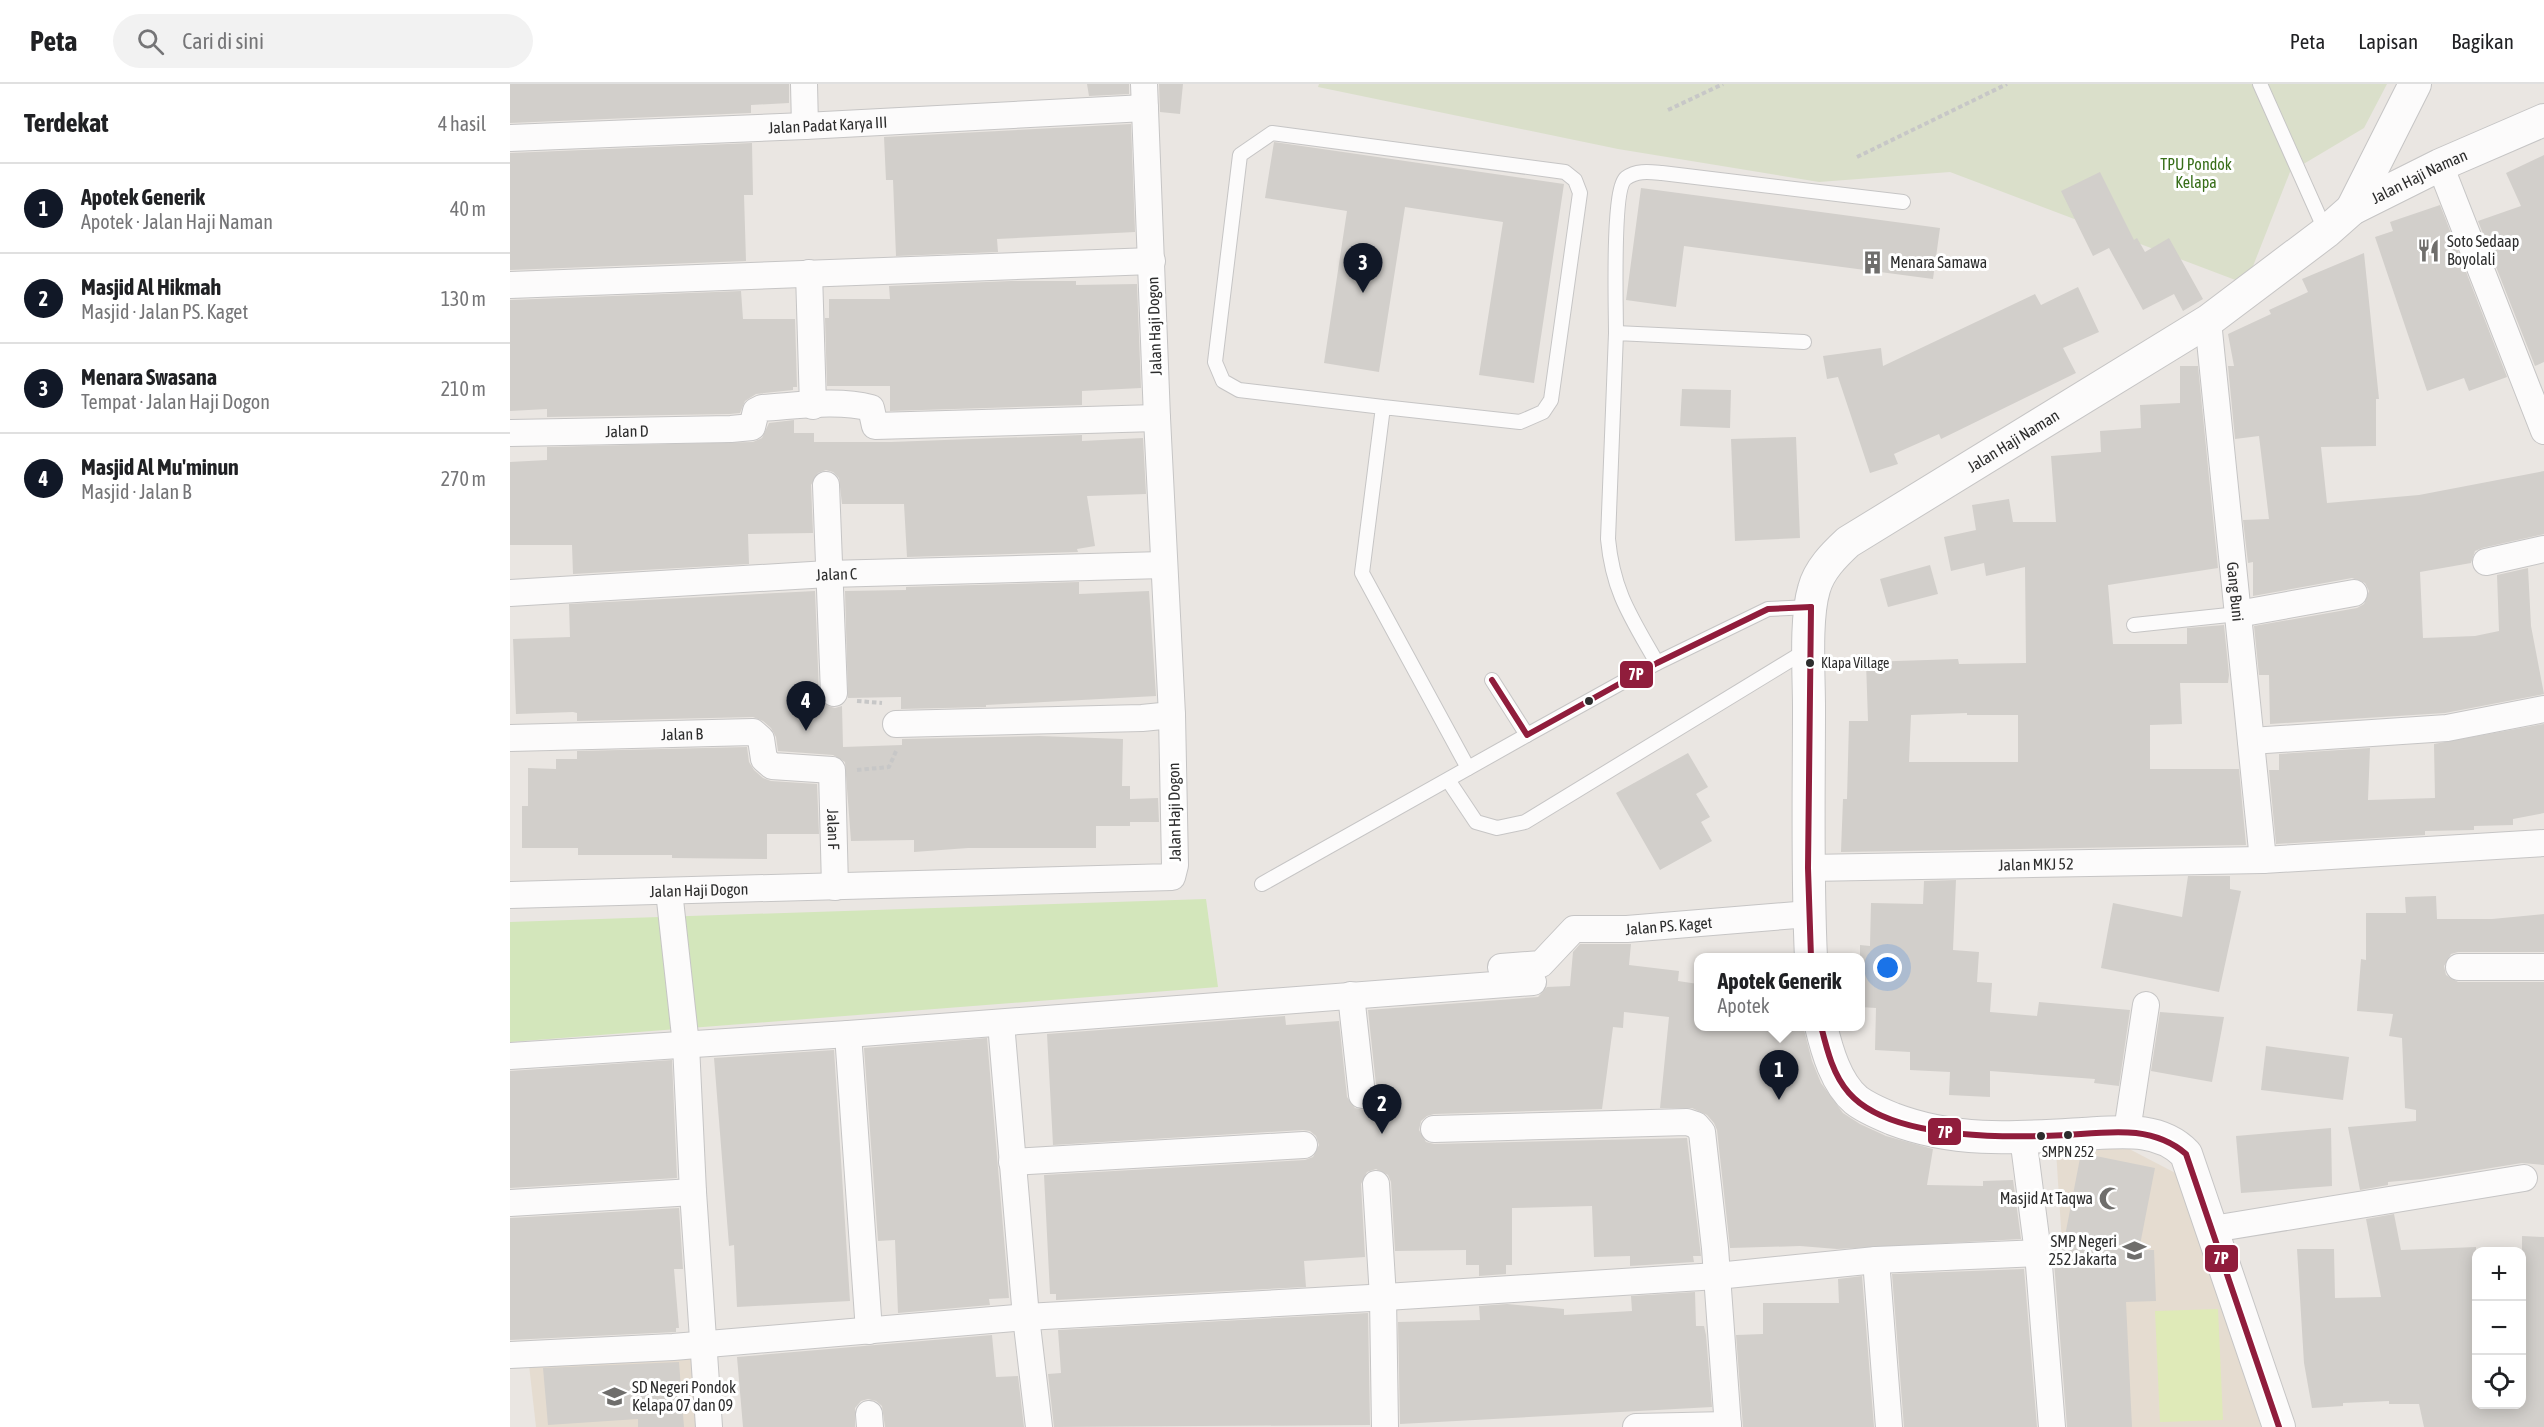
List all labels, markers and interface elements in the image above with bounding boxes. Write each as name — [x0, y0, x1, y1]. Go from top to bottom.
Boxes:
search box — [113, 14, 533, 68]
text: Peta — [30, 25, 77, 57]
icon: search — [134, 25, 167, 58]
text: Cari di sini — [182, 28, 264, 54]
text: Peta — [2290, 29, 2325, 53]
text: Lapisan — [2358, 29, 2418, 53]
text: Bagikan — [2451, 29, 2514, 53]
text: Terdekat — [24, 108, 108, 138]
text: 4 hasil — [438, 112, 486, 135]
street label: Jalan Padat Karya III — [768, 113, 888, 136]
street label: Jalan Haji Naman — [2368, 145, 2470, 207]
park label: TPU Pondok Kelapa — [2160, 155, 2232, 192]
text: Apotek Generik — [81, 184, 205, 210]
text: 1 — [39, 197, 48, 220]
text: 40 m — [450, 197, 486, 220]
text: Apotek · Jalan Haji Naman — [81, 210, 273, 233]
place label: Soto Sedaap Boyolali — [2447, 232, 2519, 269]
restaurant icon: Soto Sedaap Boyolali — [2416, 237, 2442, 263]
pin: 3 — [1344, 244, 1382, 293]
building icon: Menara Samawa — [1859, 249, 1885, 275]
place label: Menara Samawa — [1890, 253, 1987, 271]
text: Masjid Al Hikmah — [81, 274, 221, 300]
street label: Jalan Haji Dogon — [1143, 276, 1166, 376]
text: 2 — [39, 287, 48, 310]
text: 130 m — [441, 287, 486, 310]
text: Masjid · Jalan PS. Kaget — [81, 300, 248, 323]
text: Menara Swasana — [81, 364, 217, 390]
text: 3 — [39, 377, 48, 400]
text: 210 m — [441, 377, 486, 400]
text: Tempat · Jalan Haji Dogon — [81, 390, 270, 413]
street label: Jalan Haji Naman — [1964, 406, 2062, 476]
street label: Jalan D — [605, 421, 649, 440]
text: Masjid Al Mu'minun — [81, 454, 239, 480]
text: 4 — [39, 467, 48, 490]
text: 270 m — [441, 467, 486, 490]
text: Masjid · Jalan B — [81, 480, 191, 503]
street label: Gang Buni — [2224, 561, 2248, 622]
street label: Jalan C — [815, 564, 857, 584]
place label: Klapa Village — [1821, 655, 1889, 671]
marker: Klapa Village — [1804, 657, 1816, 669]
line badge: 7P — [1619, 660, 1654, 689]
text: 7P — [1628, 665, 1644, 683]
pin: 4 — [786, 682, 826, 731]
unlabelled marker — [1583, 695, 1595, 707]
street label: Jalan B — [661, 724, 703, 743]
street label: Jalan Haji Dogon — [1164, 762, 1185, 862]
street label: Jalan F — [824, 809, 843, 850]
street label: Jalan MKJ 52 — [1998, 854, 2074, 874]
street label: Jalan Haji Dogon — [649, 880, 749, 900]
street label: Jalan PS. Kaget — [1624, 913, 1713, 938]
popup — [1694, 953, 1865, 1031]
your location — [1873, 953, 1902, 982]
text: Apotek Generik — [1718, 968, 1841, 994]
text: Apotek — [1718, 994, 1770, 1017]
pin: 1 — [1760, 1050, 1798, 1100]
pin: 2 — [1362, 1084, 1402, 1134]
line badge: 7P — [1927, 1117, 1962, 1146]
text: 7P — [1937, 1123, 1953, 1141]
marker: SMPN 252 — [2062, 1129, 2074, 1141]
unlabelled marker — [2035, 1130, 2047, 1142]
place label: SMPN 252 — [2042, 1144, 2094, 1160]
mosque icon: Masjid At Taqwa — [2098, 1185, 2124, 1211]
place label: Masjid At Taqwa — [2000, 1189, 2093, 1208]
place label: SMP Negeri 252 Jakarta — [2049, 1232, 2117, 1268]
school or university icon: SMP Negeri 252 Jakarta — [2122, 1237, 2148, 1263]
line badge: 7P — [2204, 1244, 2239, 1273]
map controls — [2472, 1247, 2526, 1409]
button: + — [2472, 1247, 2526, 1301]
text: 7P — [2213, 1249, 2229, 1267]
button: − — [2472, 1301, 2526, 1355]
button: locate — [2472, 1355, 2526, 1409]
place label: SD Negeri Pondok Kelapa 07 dan 09 — [632, 1378, 736, 1415]
school or university icon: SD Negeri Pondok Kelapa 07 dan 09 — [601, 1383, 627, 1409]

